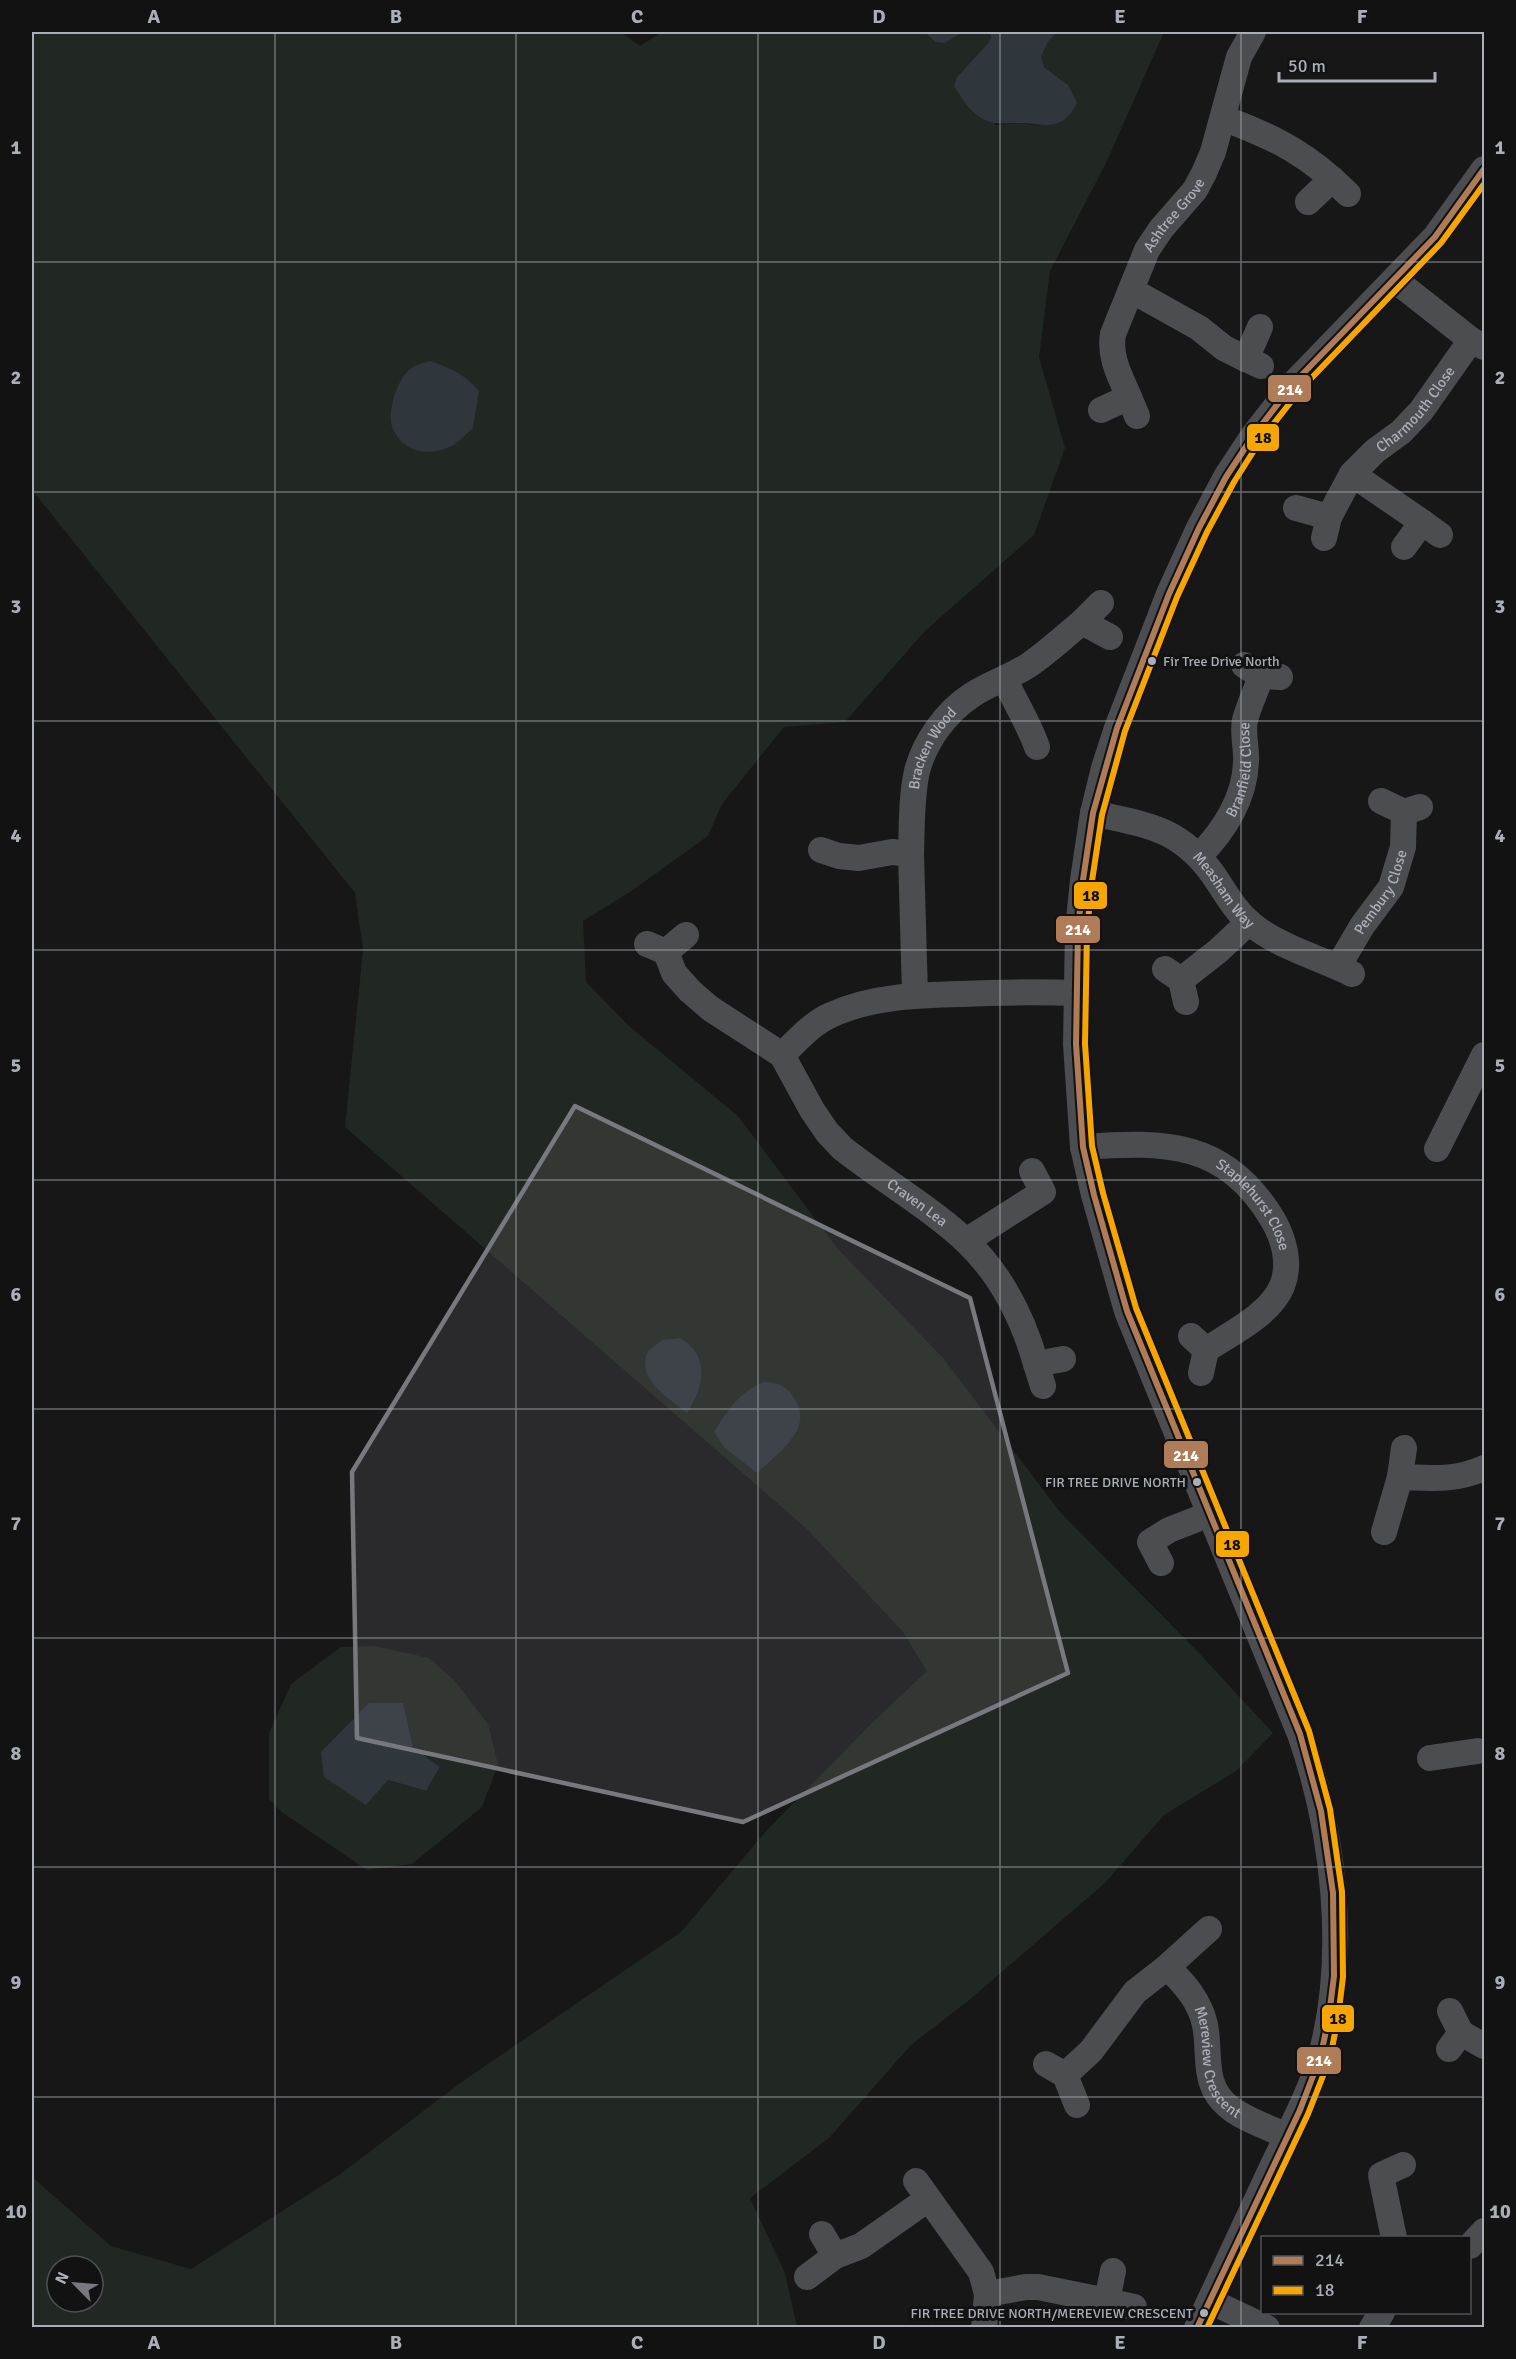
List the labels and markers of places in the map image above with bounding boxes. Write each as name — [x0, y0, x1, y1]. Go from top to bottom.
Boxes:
place label: Fir Tree Drive North — [1163, 653, 1280, 670]
marker: Fir Tree Drive North — [1146, 655, 1158, 667]
place label: FIR TREE DRIVE NORTH — [1045, 1474, 1186, 1491]
marker: FIR TREE DRIVE NORTH — [1191, 1476, 1203, 1488]
place label: FIR TREE DRIVE NORTH/MEREVIEW CRESCENT — [910, 2305, 1193, 2322]
marker: FIR TREE DRIVE NORTH/MEREVIEW CRESCENT — [1198, 2307, 1210, 2319]

